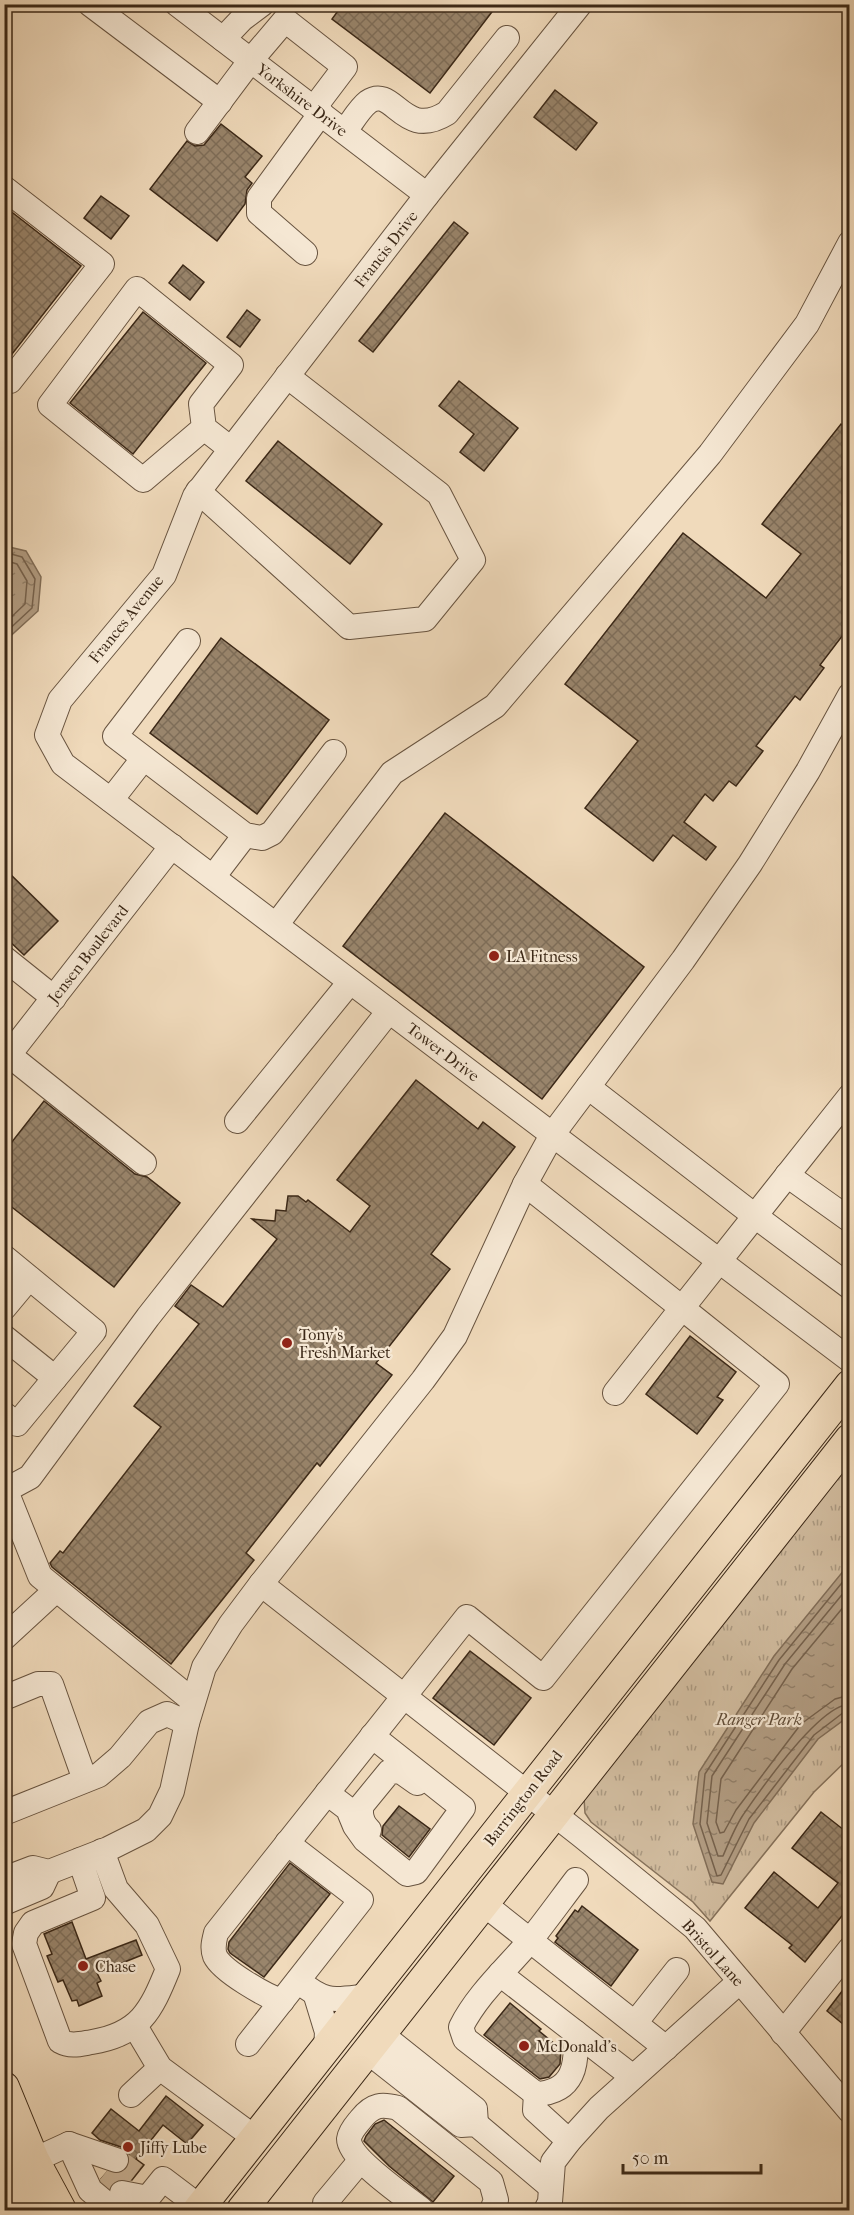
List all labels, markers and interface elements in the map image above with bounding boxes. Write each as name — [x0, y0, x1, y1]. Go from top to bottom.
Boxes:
street label: Yorkshire Drive — [252, 59, 351, 140]
street label: Francis Drive — [350, 207, 422, 291]
street label: Frances Avenue — [85, 571, 167, 667]
street label: Jensen Boulevard — [43, 901, 132, 1009]
place label: LA Fitness — [506, 947, 578, 966]
marker: LA Fitness — [487, 949, 501, 963]
street label: Tower Drive — [403, 1019, 483, 1085]
place label: Tony's Fresh Market — [299, 1325, 391, 1362]
marker: Tony's Fresh Market — [280, 1336, 294, 1350]
park label: Ranger Park — [715, 1710, 802, 1729]
street label: Barrington Road — [480, 1746, 566, 1850]
street label: Bristol Lane — [678, 1916, 748, 1990]
place label: Chase — [95, 1957, 136, 1976]
marker: Chase — [76, 1959, 90, 1973]
place label: McDonald's — [536, 2037, 617, 2056]
marker: McDonald's — [517, 2039, 531, 2053]
scale bar — [623, 2137, 761, 2175]
place label: Jiffy Lube — [138, 2138, 207, 2157]
marker: Jiffy Lube — [121, 2140, 135, 2154]
text: 50 m — [632, 2148, 669, 2169]

